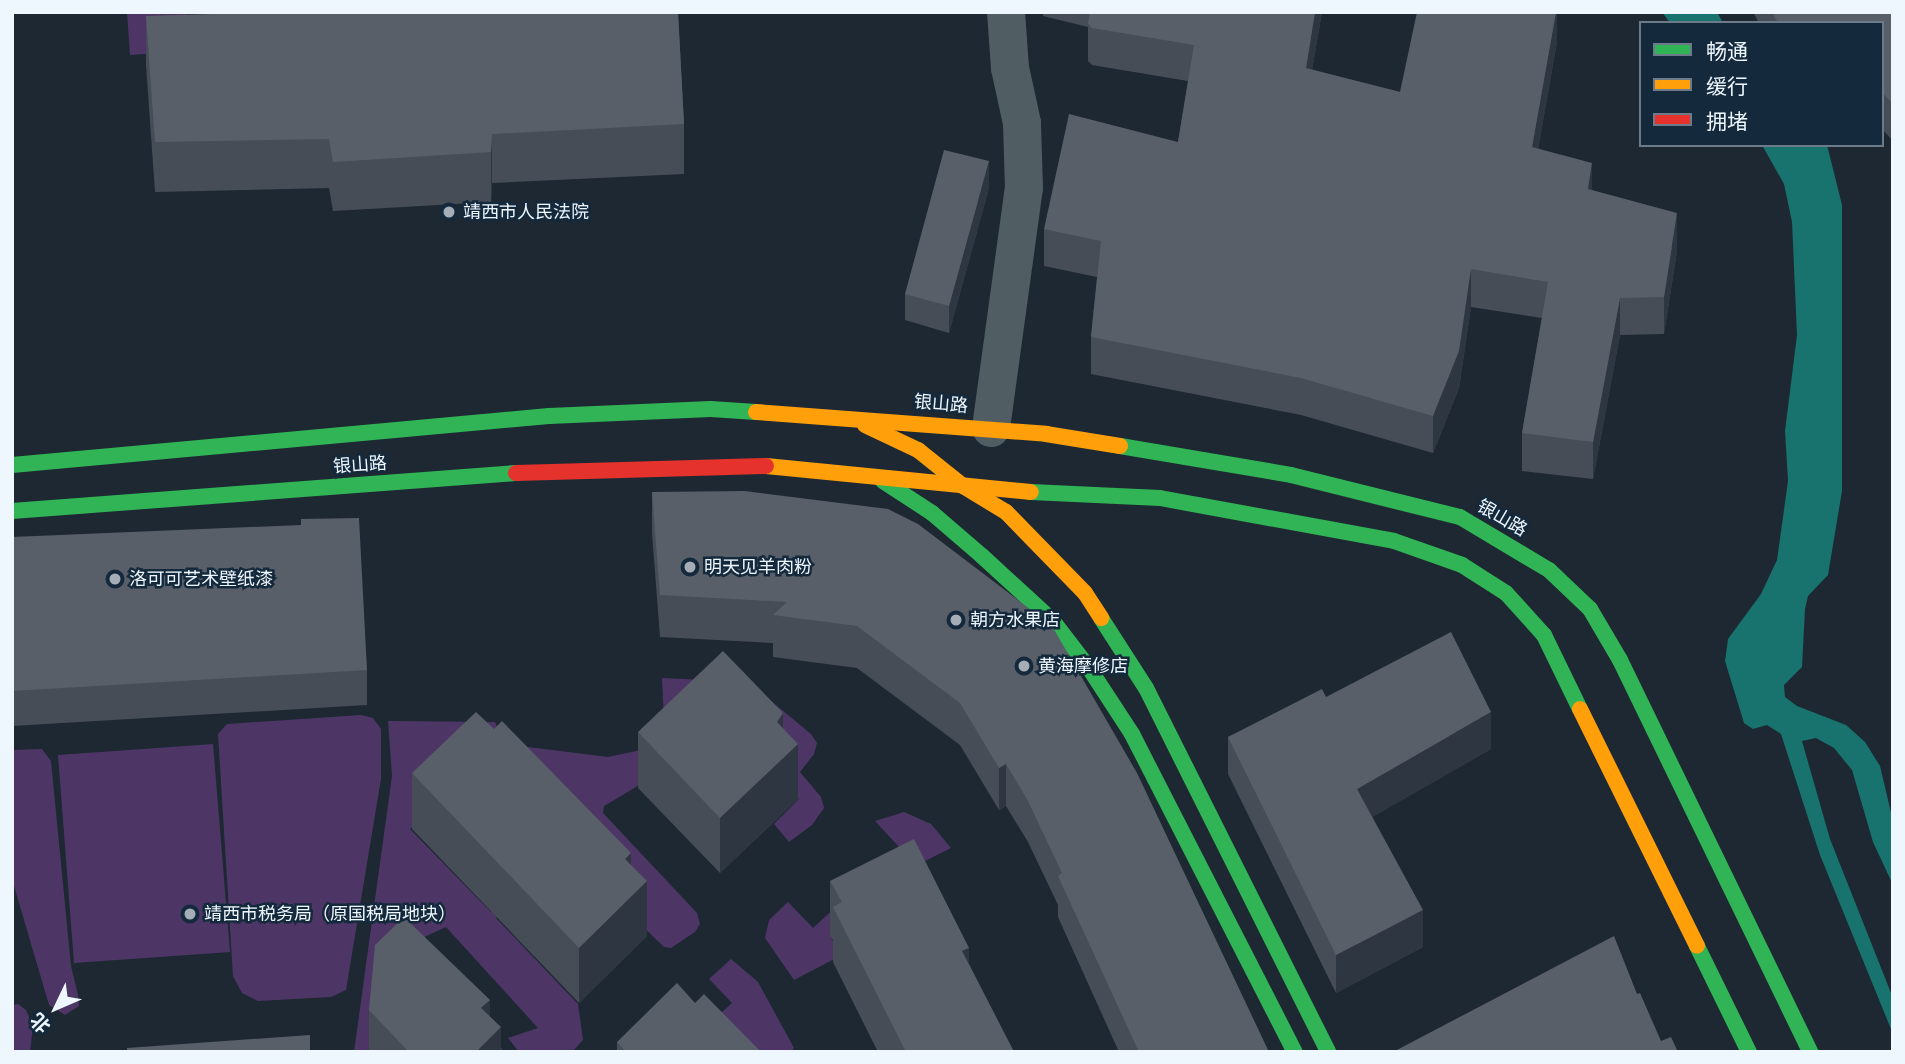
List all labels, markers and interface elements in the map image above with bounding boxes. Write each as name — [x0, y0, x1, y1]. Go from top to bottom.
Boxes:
legend — [1639, 21, 1884, 147]
text: 畅通 — [1706, 40, 1748, 64]
text: 缓行 — [1706, 75, 1748, 99]
text: 拥堵 — [1706, 110, 1748, 134]
place label: 靖西市人民法院 — [463, 201, 589, 223]
marker: 靖西市人民法院 — [441, 204, 457, 220]
street label: 银山路 — [913, 391, 969, 417]
street label: 银山路 — [332, 452, 388, 478]
street label: 银山路 — [1473, 495, 1531, 541]
place label: 明天见羊肉粉 — [704, 556, 812, 578]
marker: 明天见羊肉粉 — [682, 559, 698, 575]
place label: 洛可可艺术壁纸漆 — [129, 568, 273, 590]
marker: 洛可可艺术壁纸漆 — [107, 571, 123, 587]
place label: 朝方水果店 — [970, 609, 1060, 631]
marker: 朝方水果店 — [948, 612, 964, 628]
place label: 黄海摩修店 — [1038, 655, 1128, 677]
marker: 黄海摩修店 — [1016, 658, 1032, 674]
place label: 靖西市税务局（原国税局地块） — [204, 903, 456, 925]
marker: 靖西市税务局（原国税局地块） — [182, 906, 198, 922]
north arrow — [21, 973, 91, 1043]
text: 北 — [26, 1009, 55, 1037]

